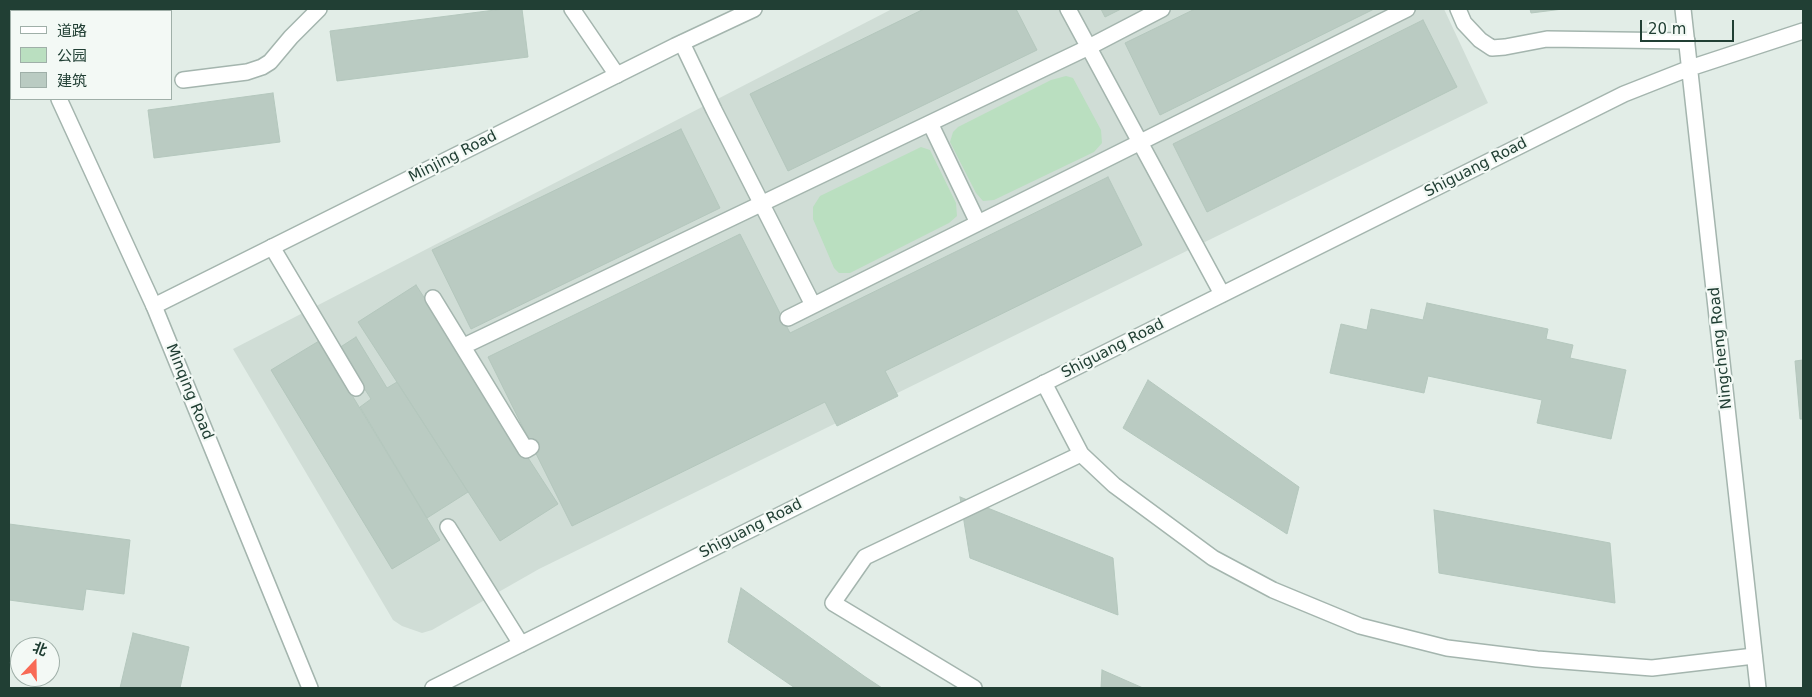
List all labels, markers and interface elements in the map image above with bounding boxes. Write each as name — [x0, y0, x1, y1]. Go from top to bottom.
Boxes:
legend — [10, 10, 172, 100]
scale bar — [1642, 10, 1736, 42]
text: 20 m — [1648, 20, 1686, 38]
text: 道路 — [57, 22, 87, 40]
text: 公园 — [57, 47, 87, 65]
text: 建筑 — [57, 72, 87, 90]
street label: Minjing Road — [406, 127, 500, 187]
street label: Shiguang Road — [1422, 134, 1530, 202]
street label: Ningcheng Road — [1706, 286, 1736, 410]
street label: Shiguang Road — [1059, 315, 1167, 383]
street label: Minqing Road — [162, 341, 216, 443]
street label: Shiguang Road — [697, 495, 805, 563]
north arrow — [10, 637, 60, 687]
text: 北 — [31, 639, 49, 659]

